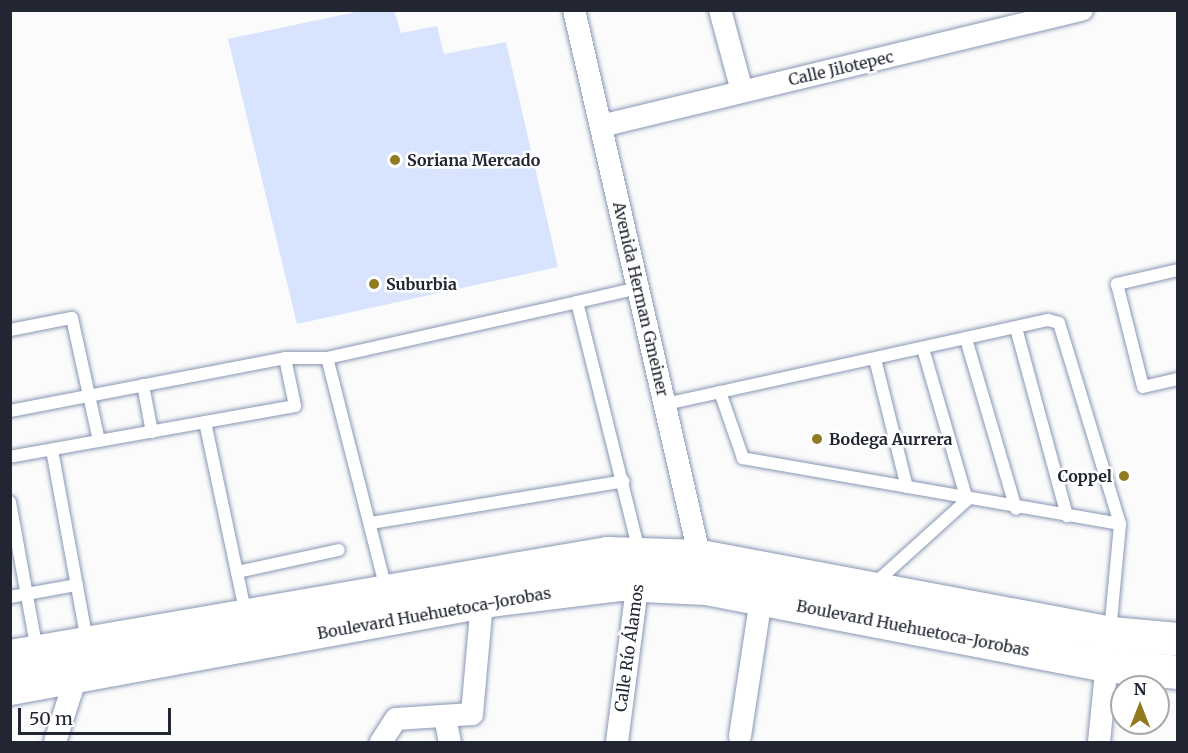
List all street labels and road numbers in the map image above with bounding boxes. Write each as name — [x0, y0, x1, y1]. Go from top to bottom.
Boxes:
street label: Calle Jilotepec — [786, 47, 896, 89]
street label: Avenida Herman Gmeiner — [609, 200, 673, 398]
street label: Boulevard Huehuetoca-Jorobas — [316, 583, 552, 643]
street label: Calle Río Álamos — [611, 583, 647, 713]
street label: Boulevard Huehuetoca-Jorobas — [795, 596, 1031, 660]

